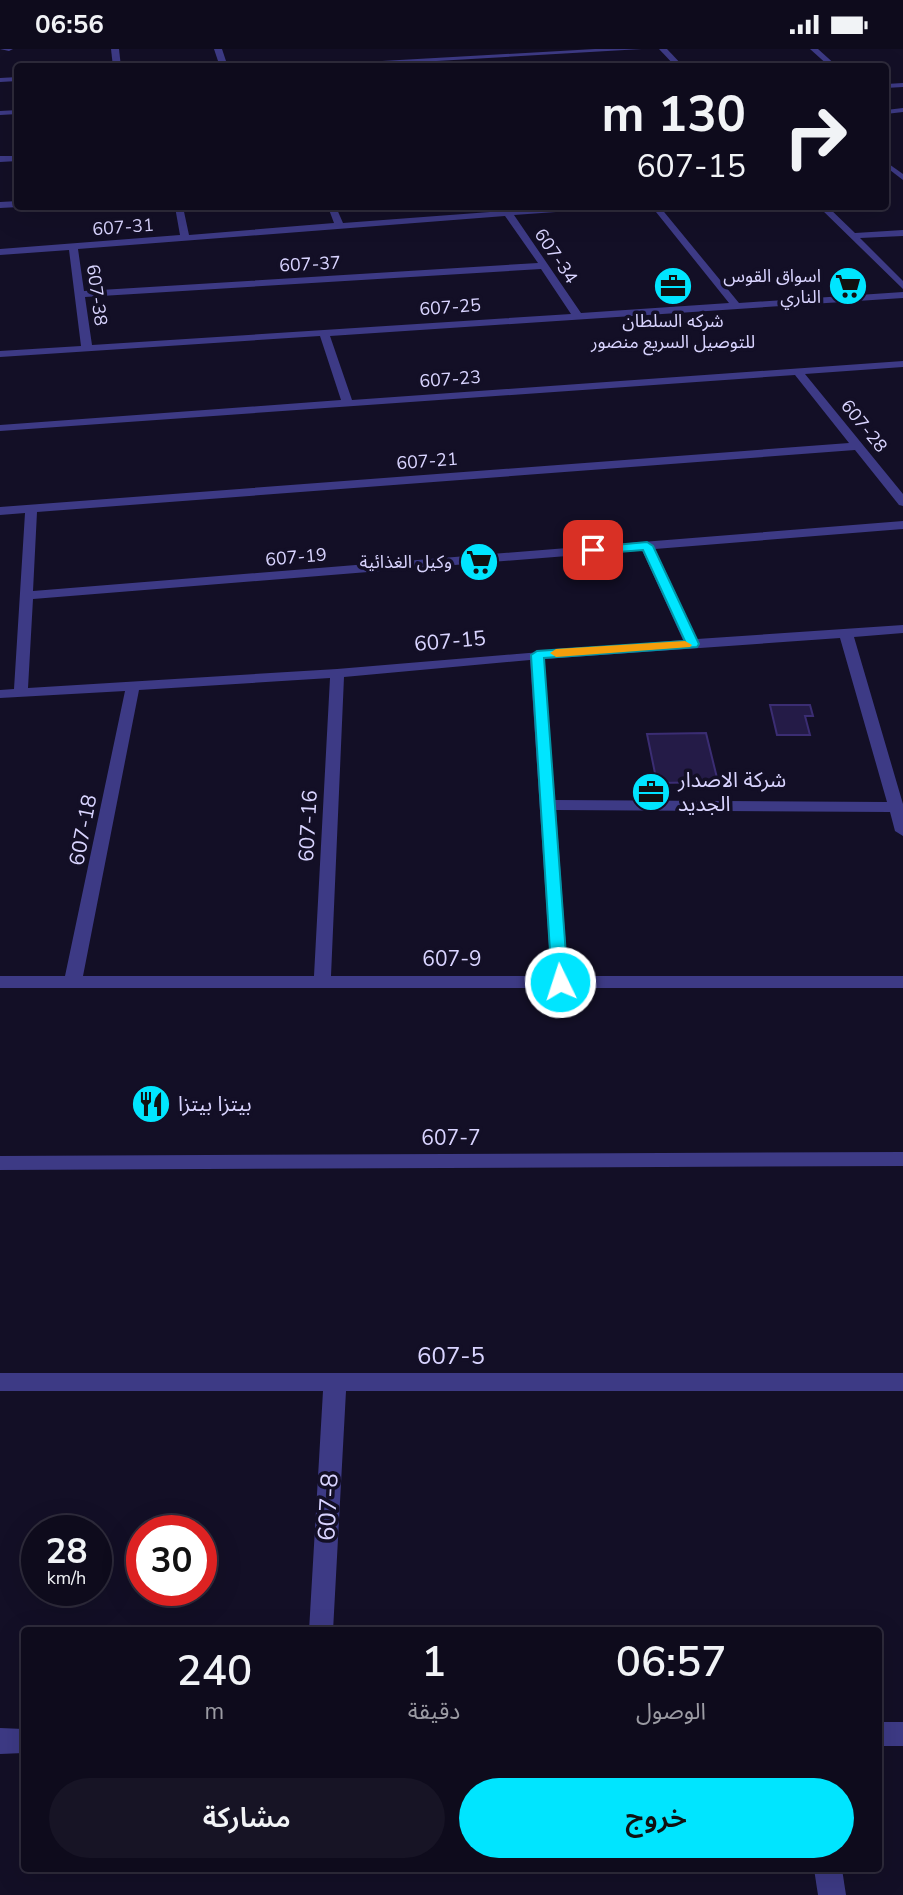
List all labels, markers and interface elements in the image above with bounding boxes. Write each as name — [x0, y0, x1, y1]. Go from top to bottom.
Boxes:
text: 06:56 — [35, 7, 104, 42]
text: 130 m — [602, 81, 746, 148]
icon: right — [770, 91, 861, 182]
text: 607-15 — [636, 145, 746, 188]
street label: 607-31 — [91, 213, 155, 241]
street label: 607-34 — [529, 224, 583, 288]
street label: 607-37 — [279, 250, 341, 278]
street label: 607-38 — [81, 263, 113, 327]
place label: اسواق القوس الناري — [723, 264, 821, 310]
office icon: شركه السلطان للتوصيل السريع منصور — [652, 265, 694, 307]
supermarket icon: اسواق القوس الناري — [827, 265, 869, 307]
street label: 607-25 — [418, 293, 482, 321]
place label: شركه السلطان للتوصيل السريع منصور — [590, 309, 755, 356]
street label: 607-23 — [418, 365, 482, 393]
street label: 607-28 — [835, 394, 893, 458]
street label: 607-21 — [395, 447, 459, 475]
pin — [563, 520, 623, 580]
icon: arrive — [574, 531, 612, 569]
supermarket icon: وكيل الغذائية — [458, 541, 500, 583]
street label: 607-19 — [264, 542, 328, 572]
place label: وكيل الغذائية — [360, 550, 452, 574]
street label: 607-15 — [413, 624, 487, 658]
place label: شركة الاصدار الجديد — [677, 766, 786, 818]
office icon: شركة الاصدار الجديد — [630, 771, 672, 813]
street label: 607-16 — [292, 789, 324, 863]
street label: 607-18 — [62, 792, 104, 868]
street label: 607-9 — [422, 945, 482, 973]
position arrow — [523, 945, 597, 1019]
restaurant icon: بيتزا بيتزا — [130, 1083, 172, 1125]
place label: بيتزا بيتزا — [178, 1090, 252, 1118]
street label: 607-7 — [421, 1124, 481, 1152]
street label: 607-5 — [417, 1340, 485, 1372]
street label: 607-8 — [310, 1472, 346, 1542]
speed limit sign: 30 — [126, 1515, 217, 1606]
text: 28 — [45, 1528, 88, 1575]
text: km/h — [47, 1566, 86, 1590]
text: 1 — [421, 1634, 447, 1691]
text: 06:57 — [616, 1634, 726, 1691]
text: 240 — [177, 1643, 252, 1700]
text: m — [205, 1696, 224, 1727]
text: دقيقة — [408, 1696, 460, 1727]
text: الوصول — [636, 1696, 706, 1727]
button: مشاركة — [49, 1778, 445, 1858]
button: خروج — [459, 1778, 854, 1858]

